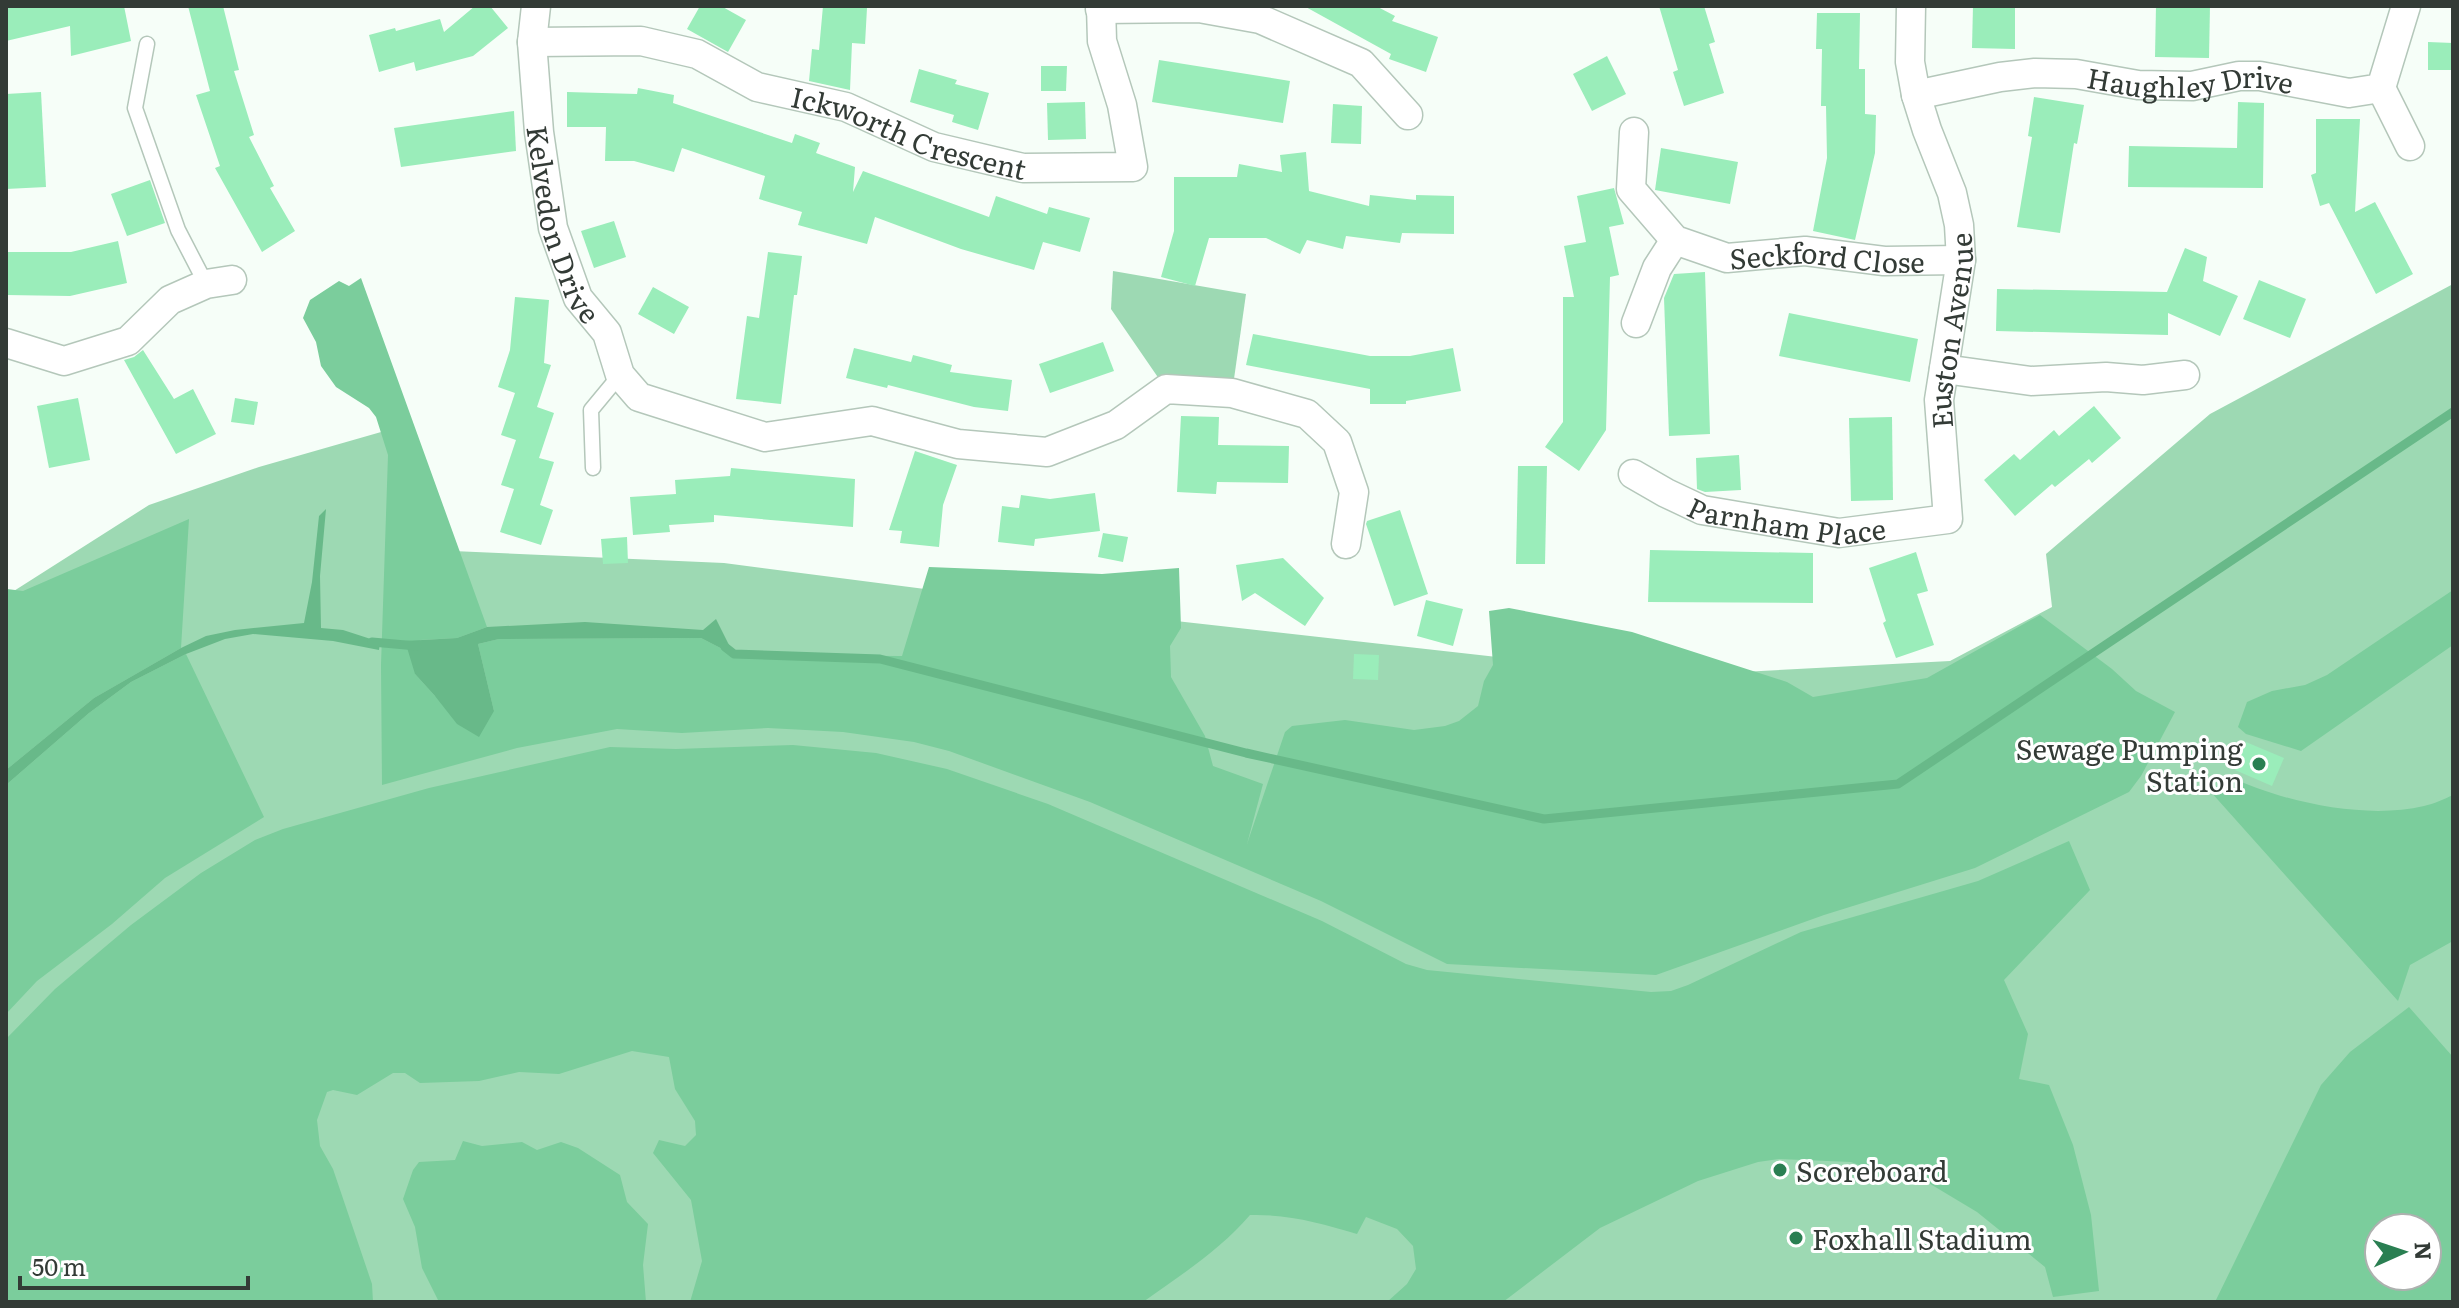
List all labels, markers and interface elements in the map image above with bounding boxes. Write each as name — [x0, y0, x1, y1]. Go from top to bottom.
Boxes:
street label: Haughley Drive — [2084, 55, 2297, 108]
street label: Ickworth Crescent — [787, 74, 1031, 189]
street label: Kelvedon Drive — [517, 122, 611, 332]
street label: Seckford Close — [1728, 230, 1925, 282]
street label: Euston Avenue — [1918, 232, 1982, 430]
street label: Parnham Place — [1681, 485, 1888, 554]
place label: Sewage Pumping Station — [2016, 727, 2243, 801]
marker: Sewage Pumping Station — [2250, 755, 2268, 773]
place label: Scoreboard — [1796, 1149, 1948, 1191]
marker: Scoreboard — [1771, 1161, 1789, 1179]
north arrow — [2363, 1212, 2443, 1292]
place label: Foxhall Stadium — [1812, 1217, 2032, 1259]
marker: Foxhall Stadium — [1787, 1229, 1805, 1247]
scale bar — [20, 1240, 248, 1290]
text: N — [2408, 1241, 2441, 1261]
text: 50 m — [32, 1248, 86, 1283]

